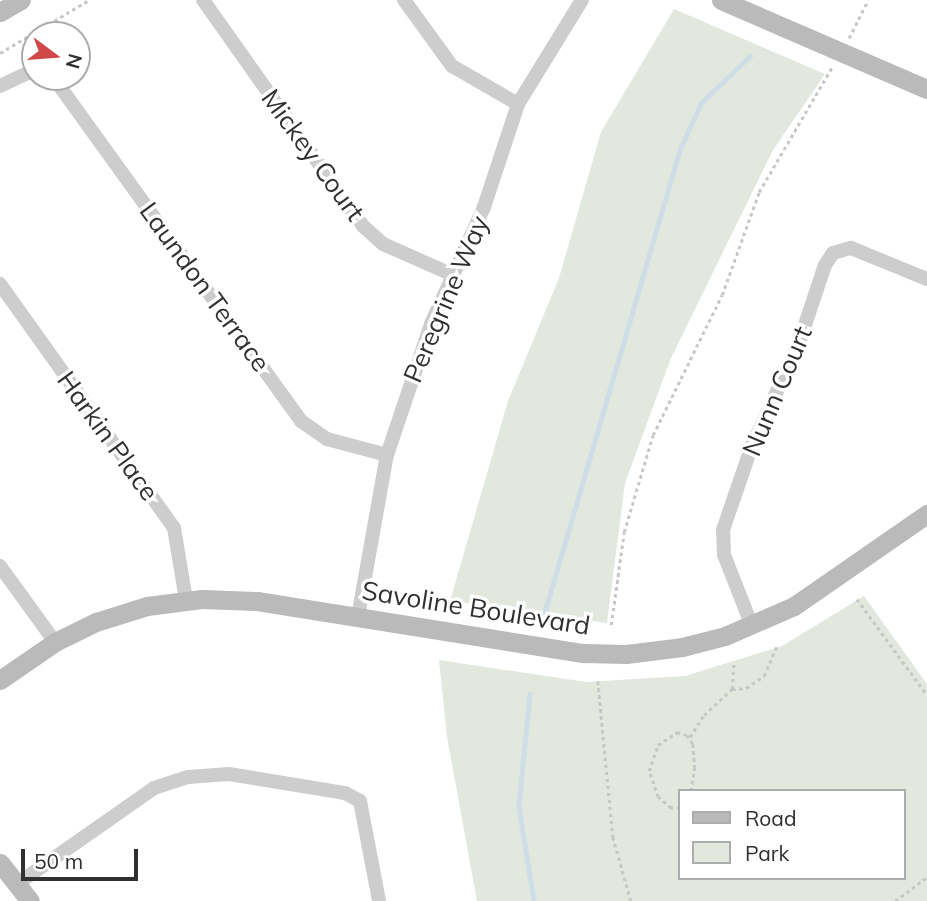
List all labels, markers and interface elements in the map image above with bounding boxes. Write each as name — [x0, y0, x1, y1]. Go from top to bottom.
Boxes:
north arrow — [21, 21, 91, 91]
text: N — [61, 51, 88, 71]
street label: Mickey Court — [255, 83, 371, 227]
street label: Laundon Terrace — [133, 196, 277, 378]
street label: Peregrine Way — [397, 211, 495, 387]
street label: Nunn Court — [736, 322, 818, 460]
street label: Harkin Place — [51, 365, 165, 507]
street label: Savoline Boulevard — [360, 575, 592, 641]
legend — [678, 789, 906, 880]
text: Road — [745, 805, 796, 831]
scale bar — [24, 834, 142, 878]
text: Park — [745, 840, 789, 866]
text: 50 m — [34, 848, 83, 874]

